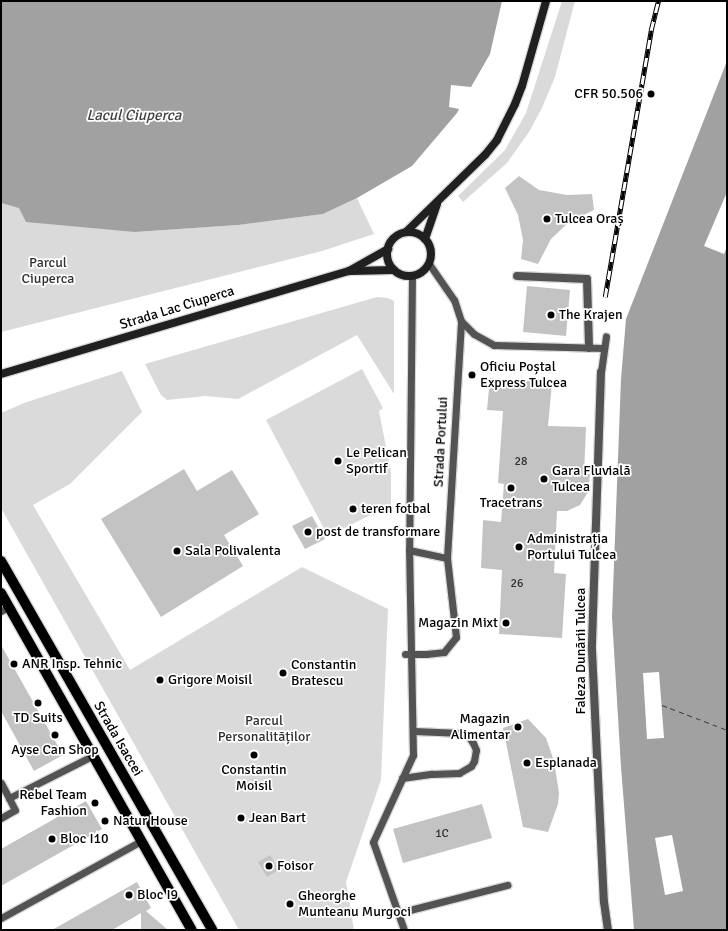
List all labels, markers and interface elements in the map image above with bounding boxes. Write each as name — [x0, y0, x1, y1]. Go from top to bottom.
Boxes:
place label: CFR 50.506 — [574, 86, 643, 102]
marker: CFR 50.506 — [646, 89, 656, 99]
water label: Lacul Ciuperca — [87, 107, 181, 125]
place label: Tulcea Oraș — [555, 211, 624, 227]
marker: Tulcea Oraș — [542, 214, 552, 224]
park label: Parcul Ciuperca — [22, 255, 74, 288]
street label: Strada Lac Ciuperca — [118, 283, 236, 333]
place label: The Krajen — [559, 307, 623, 323]
marker: The Krajen — [546, 310, 556, 320]
place label: Oficiu Poștal Express Tulcea — [480, 359, 567, 392]
marker: Oficiu Poștal Express Tulcea — [467, 370, 477, 380]
street label: Strada Portului — [430, 396, 452, 488]
place label: Le Pelican Sportif — [346, 445, 407, 478]
house number: 28 — [515, 455, 527, 469]
marker: Le Pelican Sportif — [333, 456, 343, 466]
place label: Gara Fluvială Tulcea — [552, 463, 631, 496]
marker: Gara Fluvială Tulcea — [539, 474, 549, 484]
marker: Tracetrans — [506, 483, 516, 493]
place label: Tracetrans — [480, 495, 542, 511]
place label: teren fotbal — [361, 501, 431, 517]
marker: teren fotbal — [348, 504, 358, 514]
place label: post de transformare — [316, 524, 440, 540]
marker: post de transformare — [303, 527, 313, 537]
place label: Administrația Portului Tulcea — [527, 531, 616, 564]
marker: Administrația Portului Tulcea — [514, 542, 524, 552]
place label: Sala Polivalenta — [185, 543, 281, 559]
marker: Sala Polivalenta — [172, 546, 182, 556]
house number: 26 — [511, 577, 523, 591]
street label: Faleza Dunării Tulcea — [573, 588, 589, 714]
place label: Magazin Mixt — [418, 615, 498, 631]
marker: Magazin Mixt — [501, 618, 511, 628]
place label: ANR Insp. Tehnic — [22, 656, 122, 672]
place label: Constantin Bratescu — [291, 657, 356, 690]
marker: ANR Insp. Tehnic — [9, 659, 19, 669]
marker: Constantin Bratescu — [278, 668, 288, 678]
place label: Grigore Moisil — [168, 672, 252, 688]
marker: Grigore Moisil — [155, 675, 165, 685]
marker: TD Suits — [33, 698, 43, 708]
street label: Strada Isaccei — [90, 699, 146, 779]
place label: TD Suits — [13, 710, 63, 726]
place label: Magazin Alimentar — [451, 711, 510, 744]
park label: Parcul Personalităților — [218, 713, 310, 746]
marker: Magazin Alimentar — [513, 722, 523, 732]
marker: Ayse Can Shop — [50, 730, 60, 740]
place label: Ayse Can Shop — [11, 742, 99, 758]
marker: Constantin Moisil — [249, 750, 259, 760]
place label: Esplanada — [535, 755, 597, 771]
marker: Esplanada — [522, 758, 532, 768]
place label: Constantin Moisil — [221, 762, 287, 794]
place label: Rebel Team Fashion — [19, 787, 87, 820]
marker: Rebel Team Fashion — [90, 798, 100, 808]
place label: Jean Bart — [249, 810, 306, 826]
place label: Natur House — [113, 813, 188, 829]
marker: Jean Bart — [236, 813, 246, 823]
marker: Natur House — [100, 816, 110, 826]
house number: 1C — [435, 827, 449, 841]
place label: Bloc I10 — [60, 831, 109, 847]
marker: Bloc I10 — [47, 834, 57, 844]
place label: Foisor — [277, 858, 314, 874]
marker: Foisor — [264, 861, 274, 871]
place label: Bloc I9 — [137, 887, 178, 903]
place label: Gheorghe Munteanu Murgoci — [298, 888, 411, 920]
marker: Bloc I9 — [124, 890, 134, 900]
marker: Gheorghe Munteanu Murgoci — [285, 899, 295, 909]

